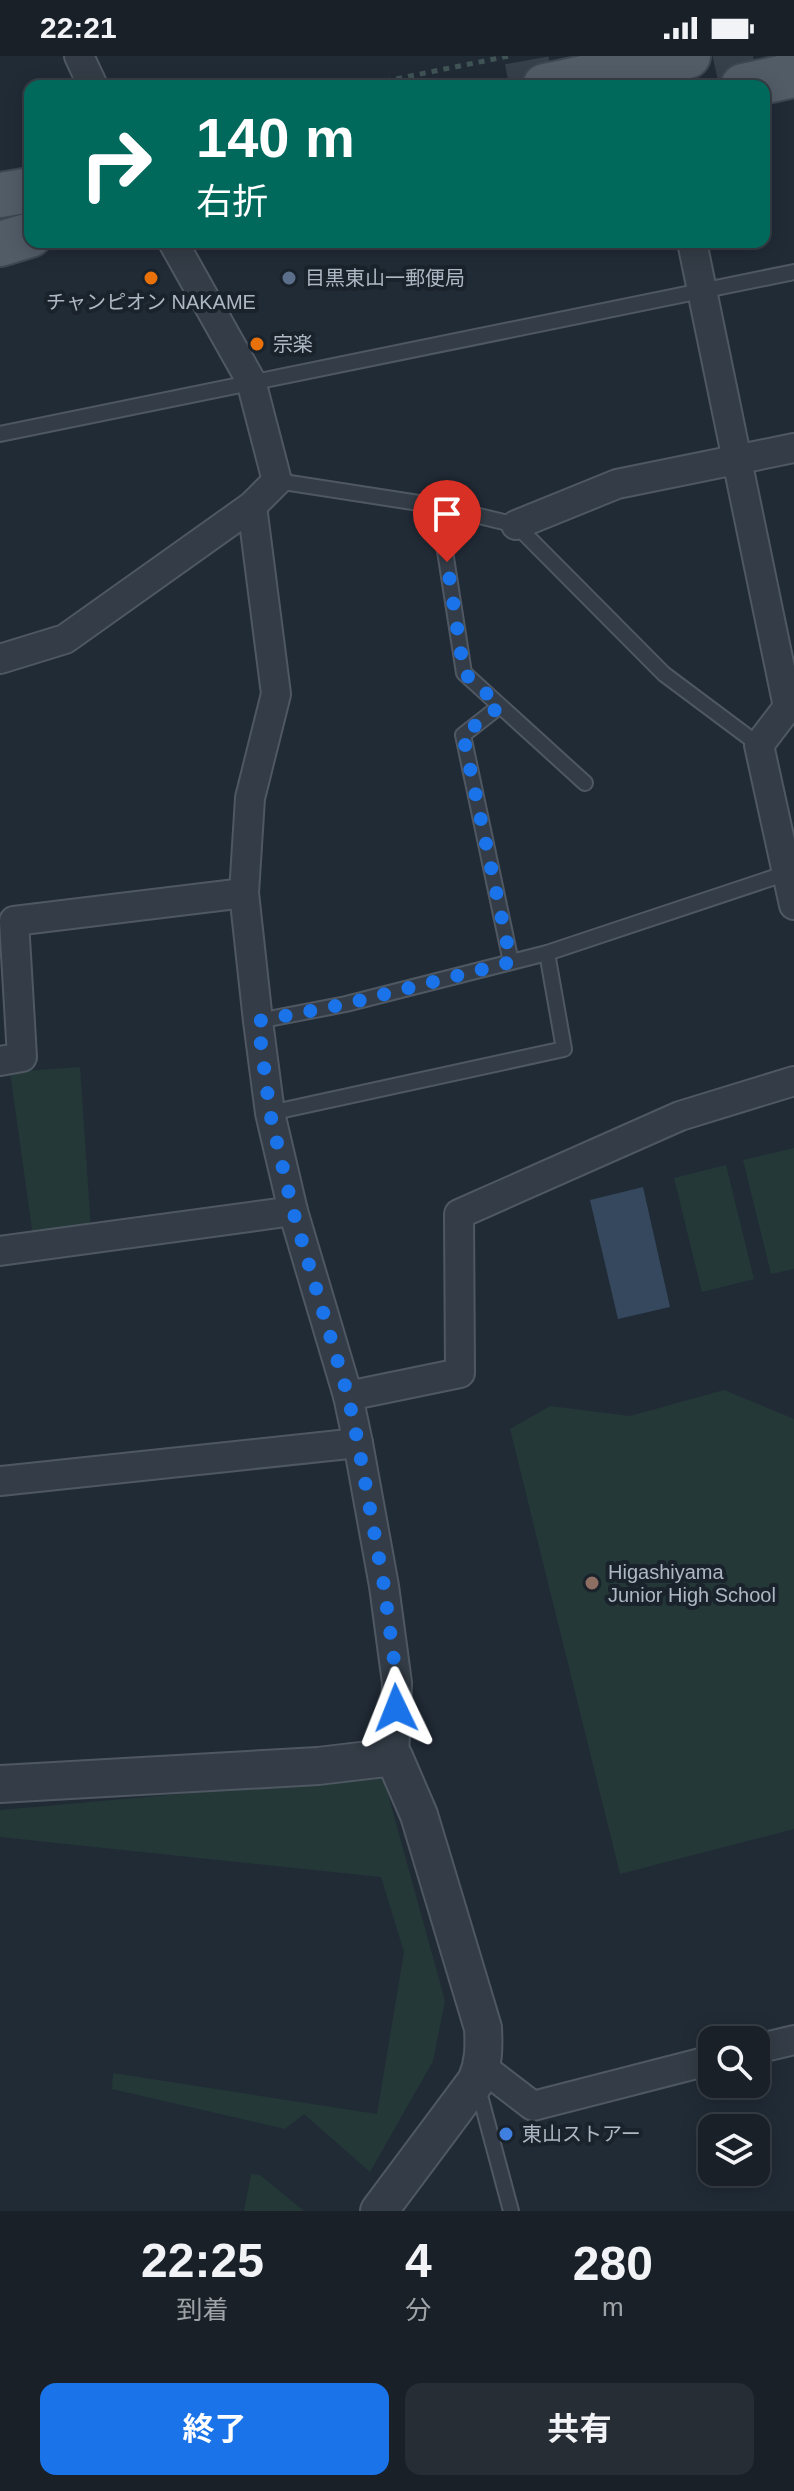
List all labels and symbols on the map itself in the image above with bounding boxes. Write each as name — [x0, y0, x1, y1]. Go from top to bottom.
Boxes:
place label: 目黒東山一郵便局 — [305, 267, 465, 289]
marker: チャンピオン NAKAME — [142, 269, 160, 287]
marker: 目黒東山一郵便局 — [280, 269, 298, 287]
place label: チャンピオン NAKAME — [46, 291, 256, 313]
place label: 宗楽 — [273, 333, 313, 355]
marker: 宗楽 — [248, 335, 266, 353]
pin — [413, 480, 481, 562]
place label: Higashiyama Junior High School — [608, 1561, 776, 1606]
marker: Higashiyama Junior High School — [583, 1574, 601, 1592]
position arrow — [354, 1666, 438, 1750]
place label: 東山ストアー — [522, 2123, 641, 2145]
marker: 東山ストアー — [497, 2125, 515, 2143]

